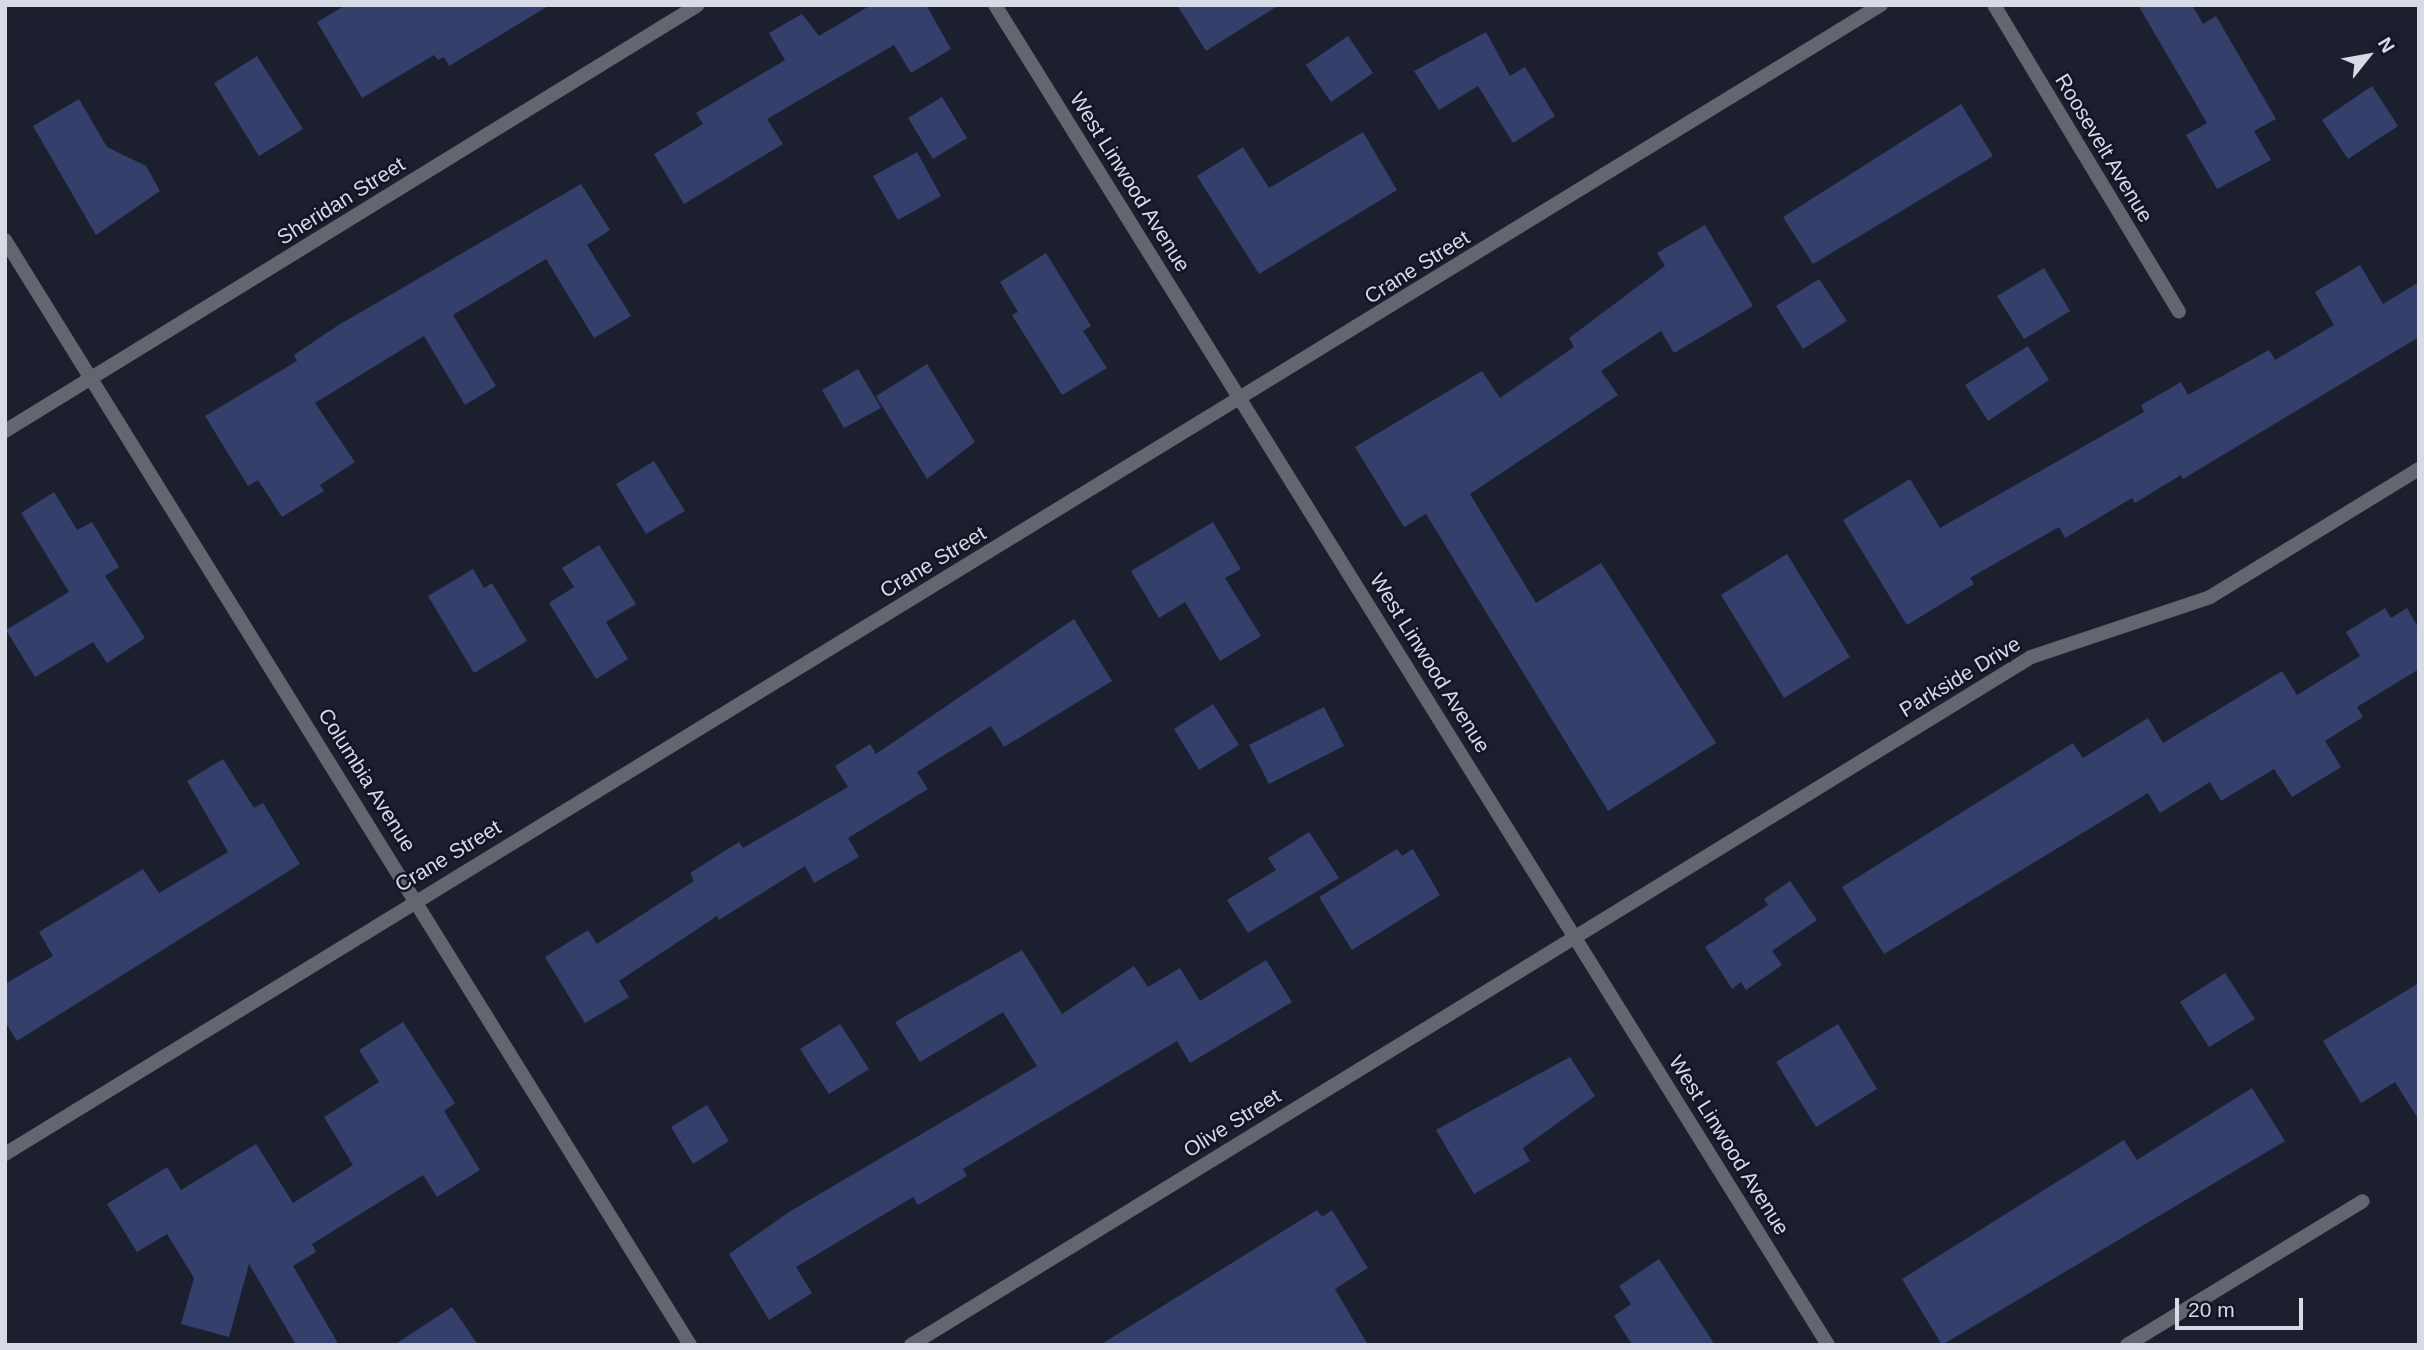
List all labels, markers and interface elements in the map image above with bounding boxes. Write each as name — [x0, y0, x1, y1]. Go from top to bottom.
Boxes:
north arrow — [2333, 21, 2403, 91]
text: N — [2374, 34, 2399, 56]
street label: Roosevelt Avenue — [2049, 69, 2159, 227]
street label: West Linwood Avenue — [1064, 87, 1196, 277]
street label: Sheridan Street — [272, 152, 410, 250]
street label: Crane Street — [1360, 225, 1474, 309]
street label: Crane Street — [875, 521, 991, 603]
street label: West Linwood Avenue — [1364, 568, 1496, 758]
street label: Parkside Drive — [1895, 631, 2025, 723]
street label: Columbia Avenue — [312, 703, 422, 857]
street label: Crane Street — [390, 815, 506, 897]
street label: West Linwood Avenue — [1663, 1050, 1795, 1240]
street label: Olive Street — [1179, 1083, 1285, 1163]
scale bar — [2179, 1284, 2307, 1328]
text: 20 m — [2188, 1298, 2235, 1321]

